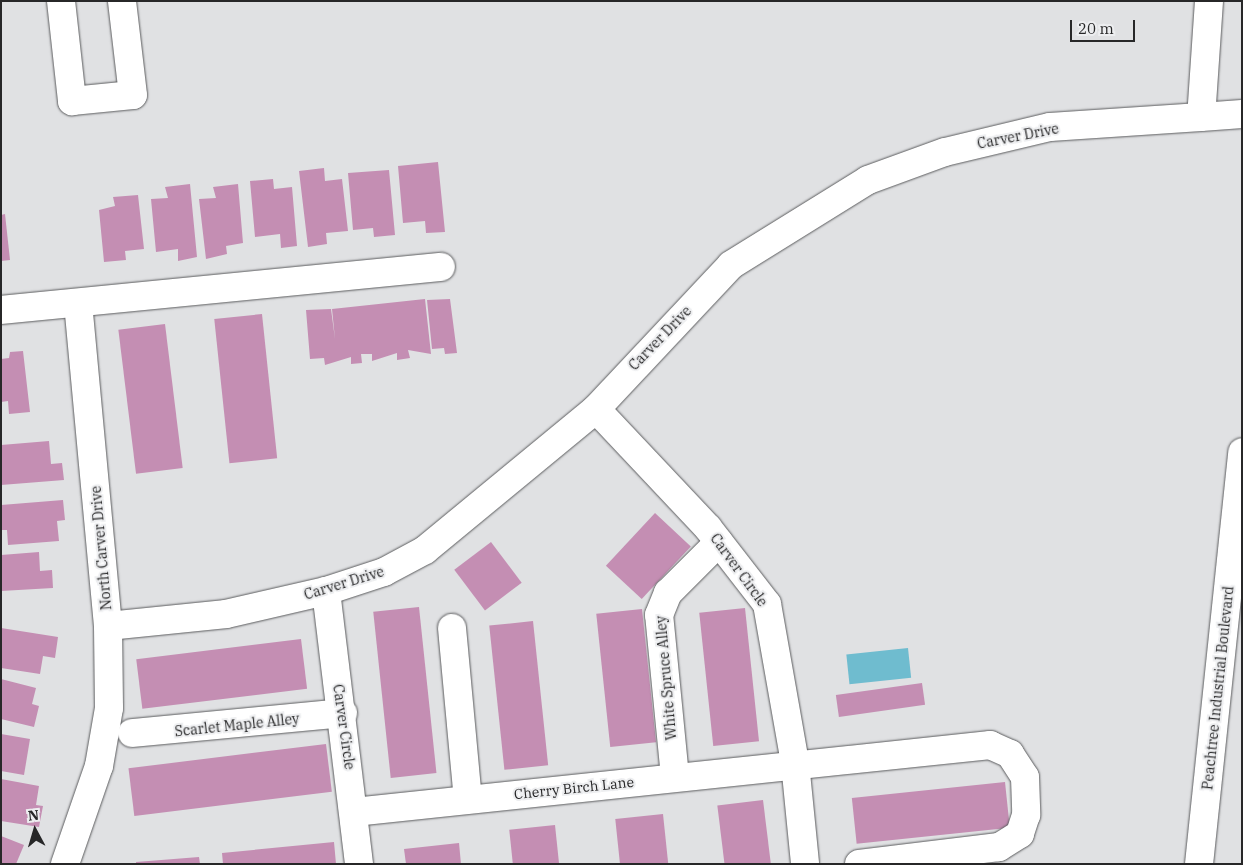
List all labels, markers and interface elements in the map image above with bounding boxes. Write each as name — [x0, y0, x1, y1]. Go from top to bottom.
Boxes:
scale bar — [1073, 10, 1138, 42]
text: 20 m — [1078, 19, 1114, 38]
street label: Carver Drive — [976, 120, 1060, 152]
street label: Carver Drive — [625, 302, 695, 374]
street label: North Carver Drive — [87, 485, 115, 611]
street label: Carver Circle — [707, 530, 771, 610]
street label: Carver Drive — [302, 563, 386, 603]
street label: Peachtree Industrial Boulevard — [1199, 585, 1237, 791]
street label: White Spruce Alley — [652, 615, 680, 741]
street label: Carver Circle — [330, 683, 358, 771]
street label: Scarlet Maple Alley — [174, 710, 300, 740]
street label: Cherry Birch Lane — [513, 773, 635, 803]
north arrow — [10, 805, 60, 855]
text: N — [27, 806, 40, 825]

